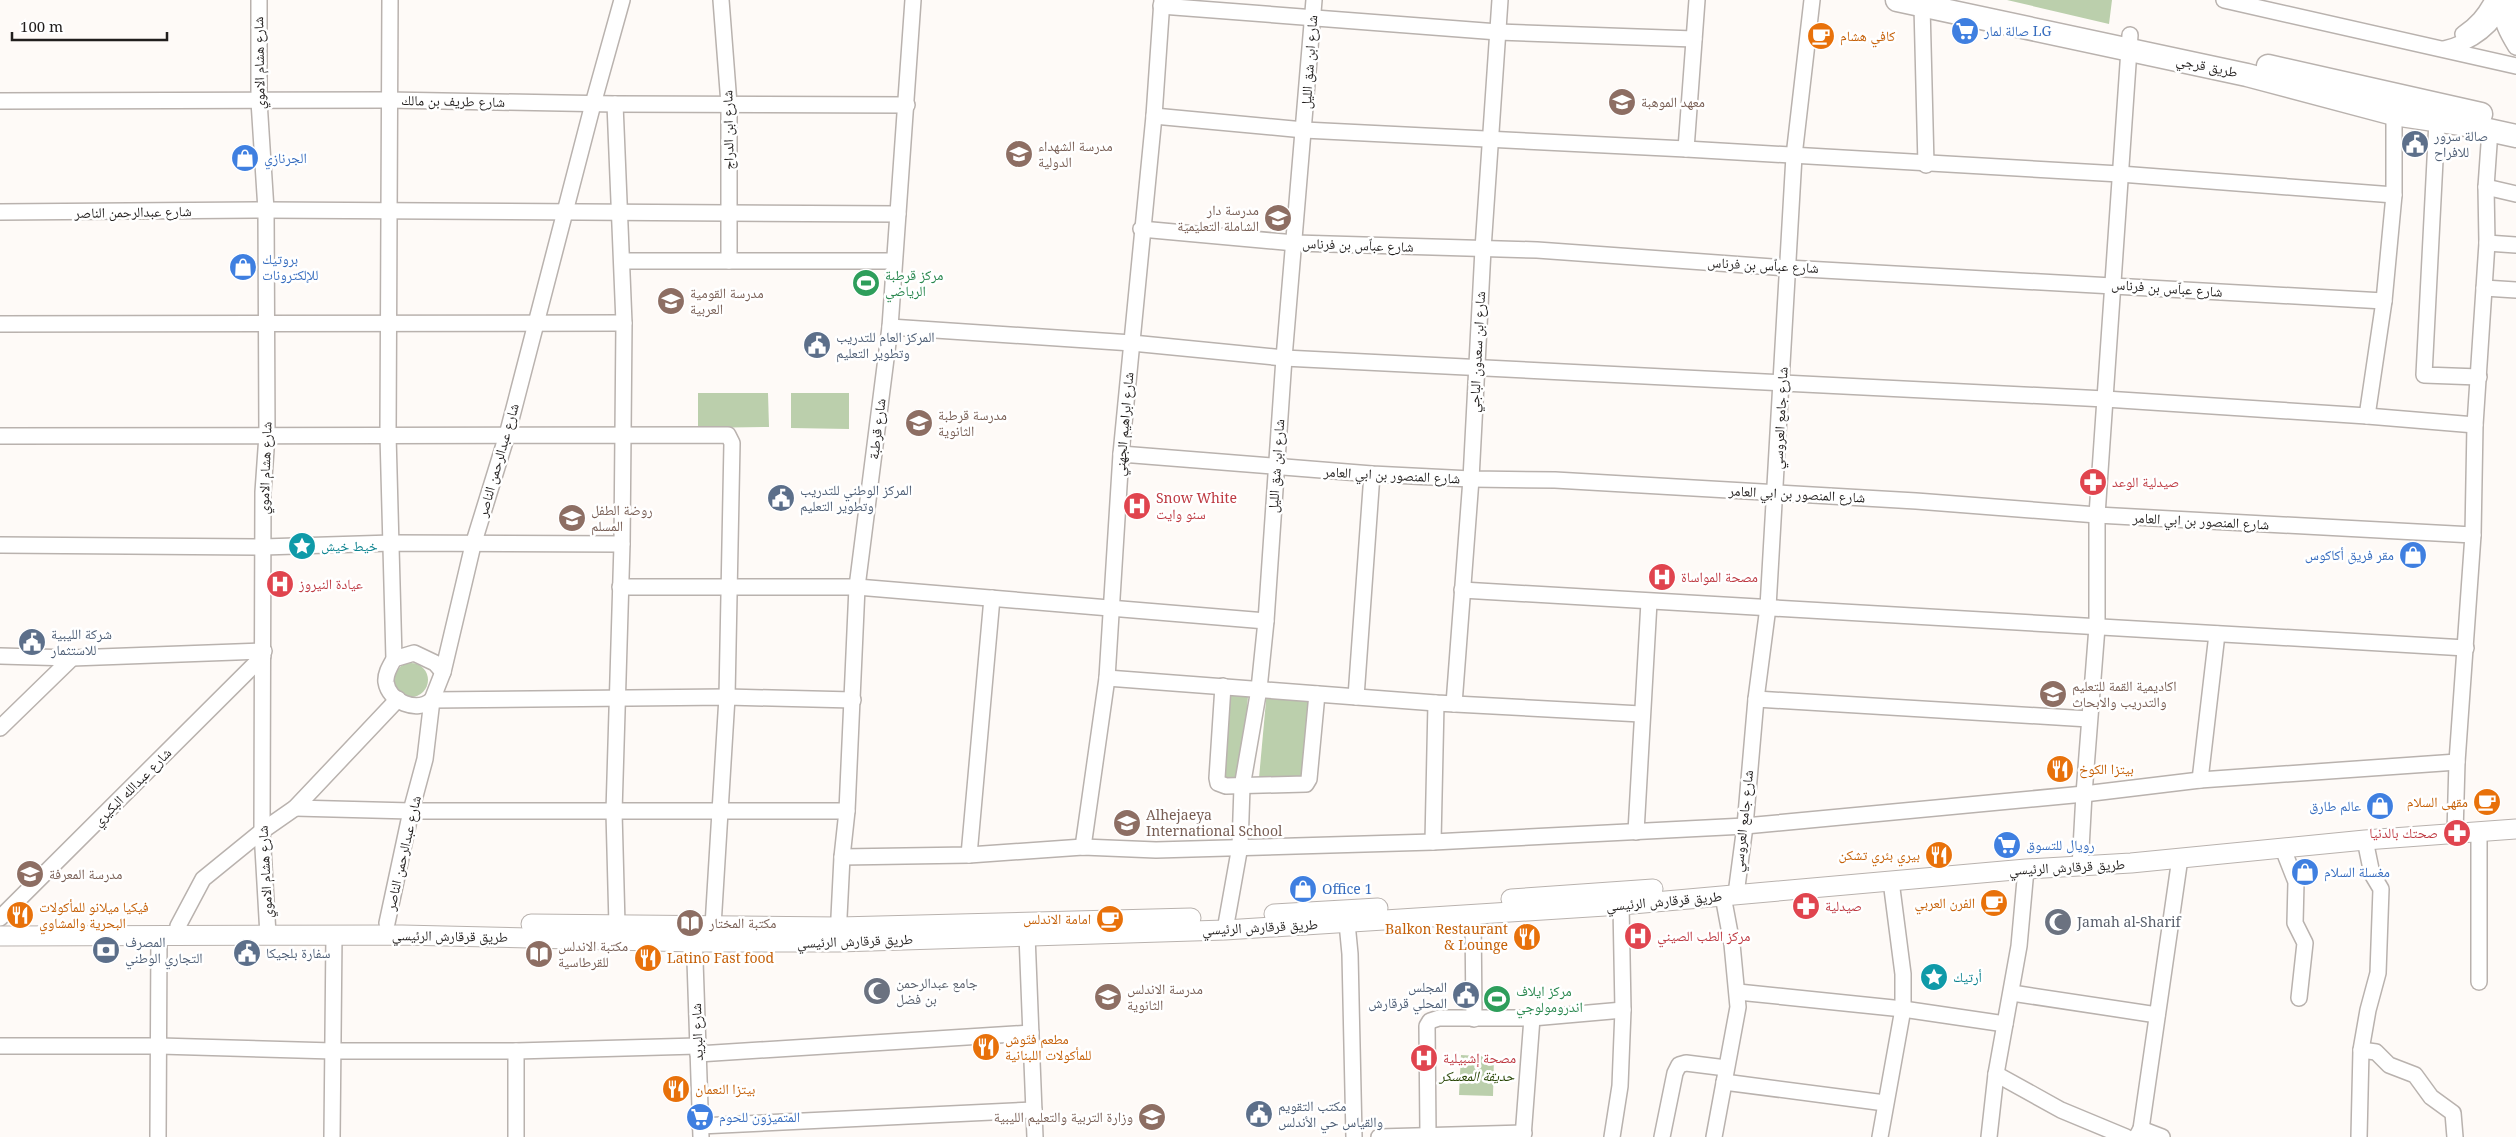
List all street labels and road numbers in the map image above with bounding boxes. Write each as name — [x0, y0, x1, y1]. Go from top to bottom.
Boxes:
street label: شارع ابن شق الليل — [1296, 14, 1322, 110]
street label: شارع هشام الاموي — [248, 16, 271, 110]
street label: طريق قرجي — [2174, 50, 2240, 84]
street label: شارع طريف بن مالك — [401, 90, 505, 112]
street label: شارع ابن الدراج — [717, 90, 739, 170]
street label: شارع عبدالرحمن الناصر — [73, 201, 192, 223]
street label: شارع عباّس بن فرناس — [1302, 233, 1414, 257]
street label: شارع عباّس بن فرناس — [1707, 252, 1819, 278]
street label: شارع عباّس بن فرناس — [2111, 274, 2223, 302]
street label: شارع ابن سعدون الباجي — [1464, 291, 1492, 413]
street label: شارع جامع العروسي — [1767, 366, 1794, 470]
street label: شارع ابراهيم الجهني — [1109, 371, 1140, 477]
street label: شارع قرطبة — [863, 397, 891, 461]
street label: شارع عبدالرحمن الناصر — [472, 401, 524, 520]
street label: شارع ابن شق الليل — [1263, 418, 1289, 514]
street label: شارع هشام الاموي — [253, 421, 278, 515]
street label: شارع المنصور بن ابي العامر — [1322, 461, 1461, 490]
street label: شارع المنصور بن ابي العامر — [1727, 480, 1866, 509]
street label: شارع المنصور بن ابي العامر — [2131, 507, 2270, 536]
street label: شارع عبدالله البكيري — [88, 743, 177, 832]
street label: شارع جامع العروسي — [1728, 769, 1760, 873]
street label: شارع عبدالرحمن الناصر — [380, 794, 426, 913]
street label: شارع هشام الاموي — [253, 825, 279, 919]
street label: طريق قرقارش الرئيسي — [2008, 854, 2126, 882]
street label: طريق قرقارش الرئيسي — [1605, 886, 1723, 918]
street label: طريق قرقارش الرئيسي — [1201, 914, 1319, 942]
street label: طريق قرقارش الرئيسي — [392, 925, 508, 949]
street label: طريق قرقارش الرئيسي — [797, 929, 914, 955]
street label: شارع البريد — [686, 1003, 708, 1061]

